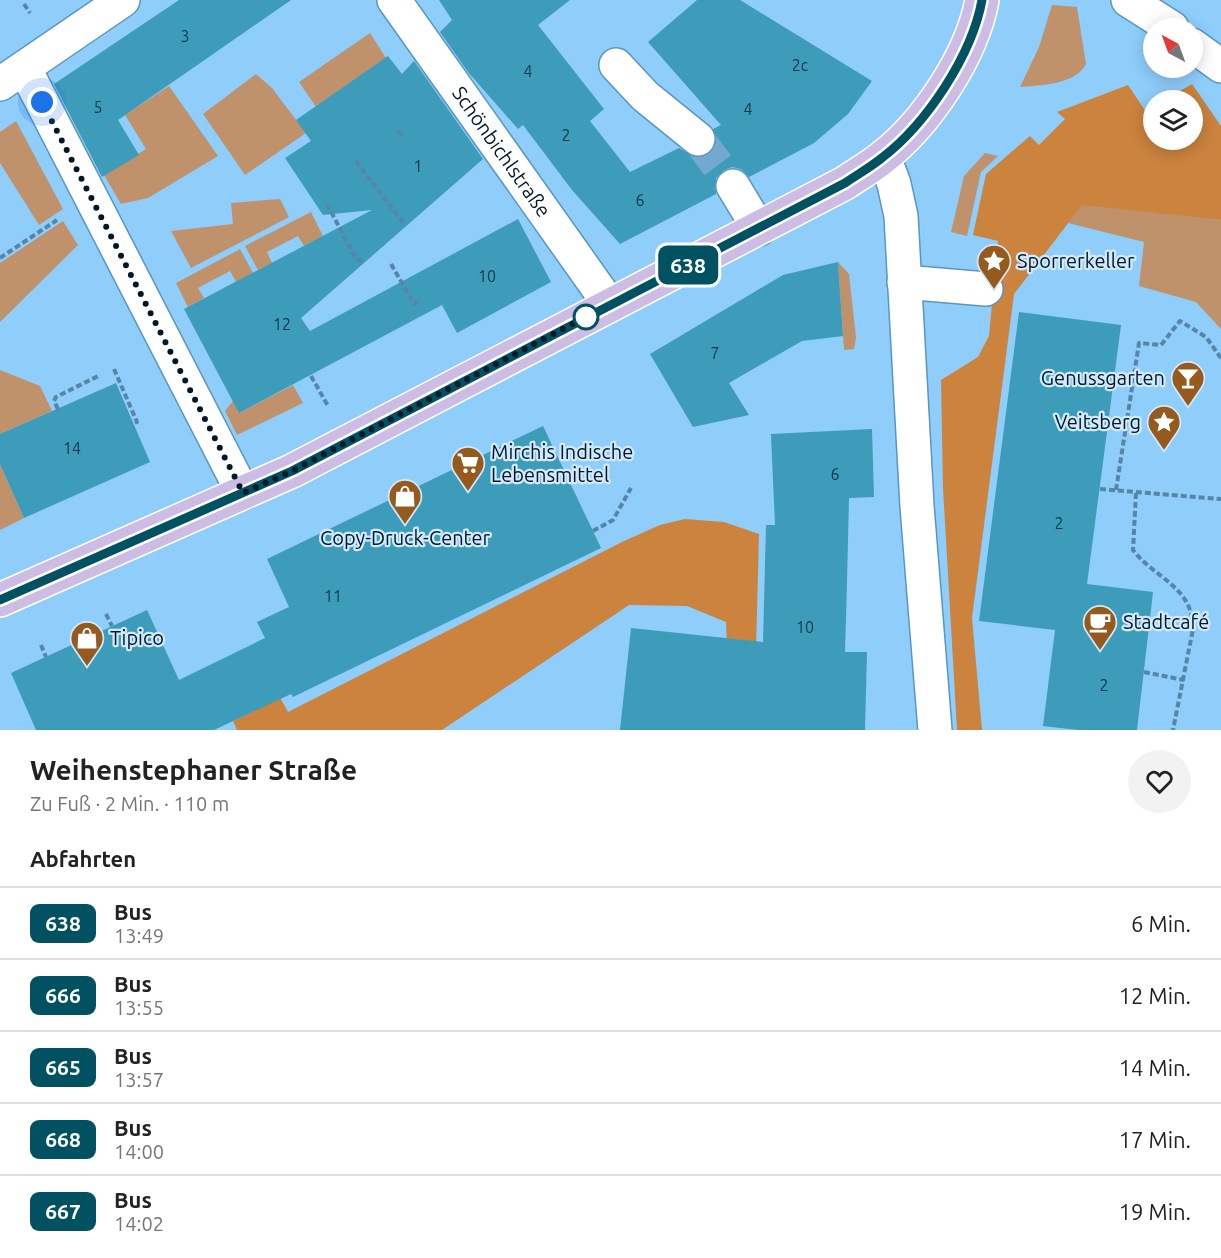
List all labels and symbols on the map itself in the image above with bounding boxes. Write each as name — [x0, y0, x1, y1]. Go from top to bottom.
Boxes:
north arrow — [1143, 18, 1203, 78]
house number: 3 — [180, 27, 190, 45]
house number: 2c — [792, 56, 809, 74]
house number: 4 — [523, 62, 533, 80]
street label: Schönbichlstraße — [448, 82, 556, 221]
your location — [27, 87, 57, 117]
house number: 5 — [93, 98, 103, 116]
house number: 4 — [743, 100, 753, 118]
house number: 2 — [561, 126, 571, 144]
house number: 1 — [413, 157, 423, 175]
house number: 6 — [635, 191, 645, 209]
place icon: Sporrerkeller — [976, 243, 1012, 290]
line badge: 638 — [654, 246, 722, 284]
place label: Sporrerkeller — [1017, 249, 1135, 272]
house number: 10 — [478, 267, 496, 285]
unlabelled marker — [573, 304, 599, 330]
house number: 12 — [273, 315, 291, 333]
house number: 7 — [710, 344, 720, 362]
bar icon: Genussgarten — [1170, 360, 1206, 407]
place label: Genussgarten — [1041, 366, 1165, 389]
place icon: Veitsberg — [1146, 404, 1182, 451]
place label: Veitsberg — [1055, 410, 1141, 433]
house number: 14 — [63, 439, 81, 457]
place label: Mirchis Indische Lebensmittel — [491, 440, 633, 486]
supermarket icon: Mirchis Indische Lebensmittel — [450, 445, 486, 492]
house number: 6 — [830, 465, 840, 483]
shop icon: Copy-Druck-Center — [387, 478, 423, 525]
house number: 2 — [1054, 514, 1064, 532]
place label: Copy-Druck-Center — [320, 526, 490, 549]
house number: 11 — [324, 587, 342, 605]
cafe icon: Stadtcafé — [1082, 604, 1118, 651]
place label: Stadtcafé — [1123, 610, 1209, 633]
house number: 10 — [796, 618, 814, 636]
shop icon: Tipico — [69, 620, 105, 667]
place label: Tipico — [110, 626, 164, 649]
house number: 2 — [1099, 676, 1109, 694]

